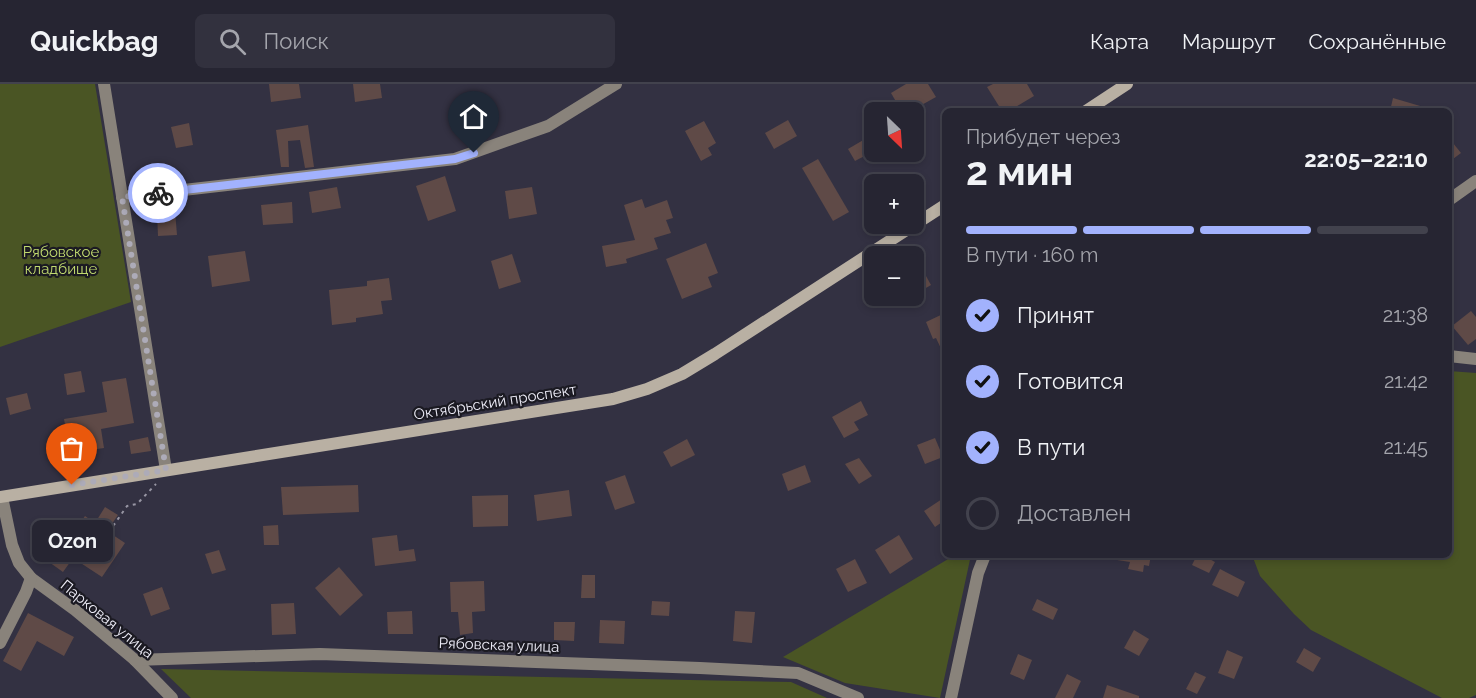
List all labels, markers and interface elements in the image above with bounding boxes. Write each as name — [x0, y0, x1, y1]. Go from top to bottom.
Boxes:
search box — [195, 14, 615, 68]
text: Quickbag — [30, 25, 159, 58]
icon: search — [216, 25, 249, 58]
text: Поиск — [264, 28, 329, 54]
text: Карта — [1090, 29, 1149, 54]
text: Маршрут — [1182, 29, 1275, 54]
text: Сохранённые — [1308, 29, 1446, 54]
pin — [448, 91, 499, 153]
icon: home — [457, 100, 490, 133]
north arrow — [864, 102, 924, 162]
map controls — [864, 102, 924, 306]
text: Прибудет через — [966, 125, 1120, 149]
text: 22:05–22:10 — [1304, 146, 1428, 172]
text: 2 мин — [966, 148, 1073, 194]
courier — [128, 163, 188, 223]
button: + — [864, 174, 924, 234]
icon: bike — [142, 177, 175, 210]
park label: Рябовское кладбище — [23, 243, 99, 278]
text: В пути · 160 m — [966, 243, 1098, 267]
button: − — [864, 246, 924, 306]
icon: check — [966, 299, 999, 332]
text: Принят — [1017, 302, 1094, 328]
text: 21:38 — [1383, 303, 1428, 327]
icon: check — [966, 365, 999, 398]
text: Готовится — [1017, 368, 1124, 394]
text: 21:42 — [1384, 369, 1428, 393]
street label: Октябрьский проспект — [412, 380, 578, 424]
pin — [46, 423, 97, 485]
icon: check — [966, 431, 999, 464]
icon: bag — [55, 432, 88, 465]
text: В пути — [1017, 434, 1085, 460]
text: 21:45 — [1383, 435, 1428, 459]
text: Доставлен — [1017, 500, 1131, 526]
callout: Ozon — [32, 521, 112, 563]
text: Ozon — [48, 529, 97, 553]
street label: Парковая улица — [57, 576, 157, 662]
street label: Рябовская улица — [438, 634, 560, 656]

